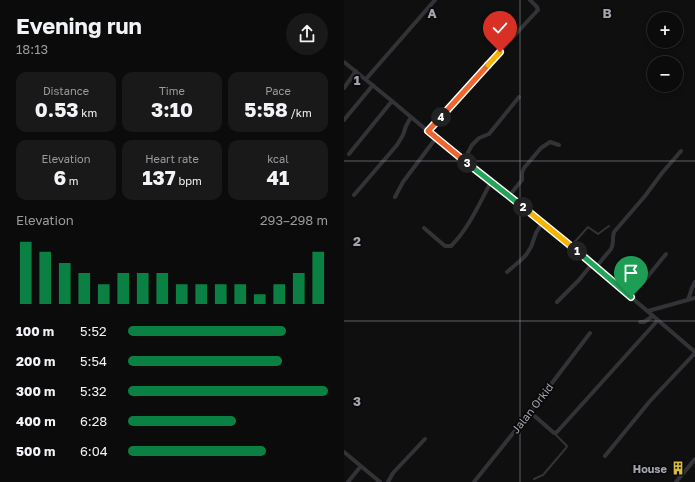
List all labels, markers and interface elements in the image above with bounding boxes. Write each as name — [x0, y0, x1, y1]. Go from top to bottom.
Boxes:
text: A — [427, 5, 437, 21]
text: B — [602, 5, 612, 21]
pin — [483, 11, 517, 52]
text: Evening run — [16, 12, 142, 39]
map controls — [647, 12, 683, 92]
button: + — [647, 12, 683, 48]
button: share — [286, 13, 328, 55]
icon: check — [489, 17, 511, 39]
text: 18:13 — [16, 41, 48, 57]
button: − — [647, 56, 683, 92]
text: 1 — [354, 72, 361, 88]
text: Distance — [43, 84, 89, 97]
text: Time — [159, 84, 185, 97]
text: Pace — [265, 84, 291, 97]
text: 0.53 — [35, 97, 79, 121]
text: 3:10 — [151, 97, 193, 121]
text: 5:58 — [244, 97, 288, 121]
text: km — [79, 106, 97, 119]
text: /km — [288, 106, 312, 119]
pin: 4 — [431, 107, 451, 127]
text: 4 — [438, 110, 444, 123]
text: Elevation — [42, 152, 90, 165]
text: Heart rate — [145, 152, 199, 165]
text: kcal — [267, 152, 289, 165]
pin: 3 — [457, 153, 477, 173]
text: 3 — [464, 156, 470, 169]
text: 6 — [53, 165, 66, 189]
text: 137 — [142, 165, 176, 189]
text: 41 — [267, 165, 289, 189]
text: m — [66, 174, 79, 187]
text: bpm — [176, 174, 202, 187]
pin: 2 — [513, 197, 533, 217]
text: 2 — [520, 200, 526, 213]
text: Elevation — [16, 212, 74, 228]
text: 293–298 m — [260, 212, 328, 228]
text: 2 — [353, 233, 361, 249]
pin: 1 — [567, 241, 587, 261]
text: 1 — [574, 244, 580, 257]
pin — [614, 256, 648, 297]
icon: arrive — [620, 262, 642, 284]
text: 100 m — [16, 323, 54, 339]
text: 5:52 — [80, 323, 107, 339]
text: 200 m — [16, 353, 55, 369]
text: 5:54 — [80, 353, 107, 369]
street label: Jalan Orkid — [508, 380, 556, 436]
text: 300 m — [16, 383, 55, 399]
text: 5:32 — [80, 383, 107, 399]
text: 3 — [353, 393, 361, 409]
text: 400 m — [16, 413, 56, 429]
text: 6:28 — [80, 413, 107, 429]
text: 500 m — [16, 443, 55, 459]
text: 6:04 — [80, 443, 108, 459]
building icon: House — [670, 460, 686, 476]
place label: House — [633, 462, 668, 475]

